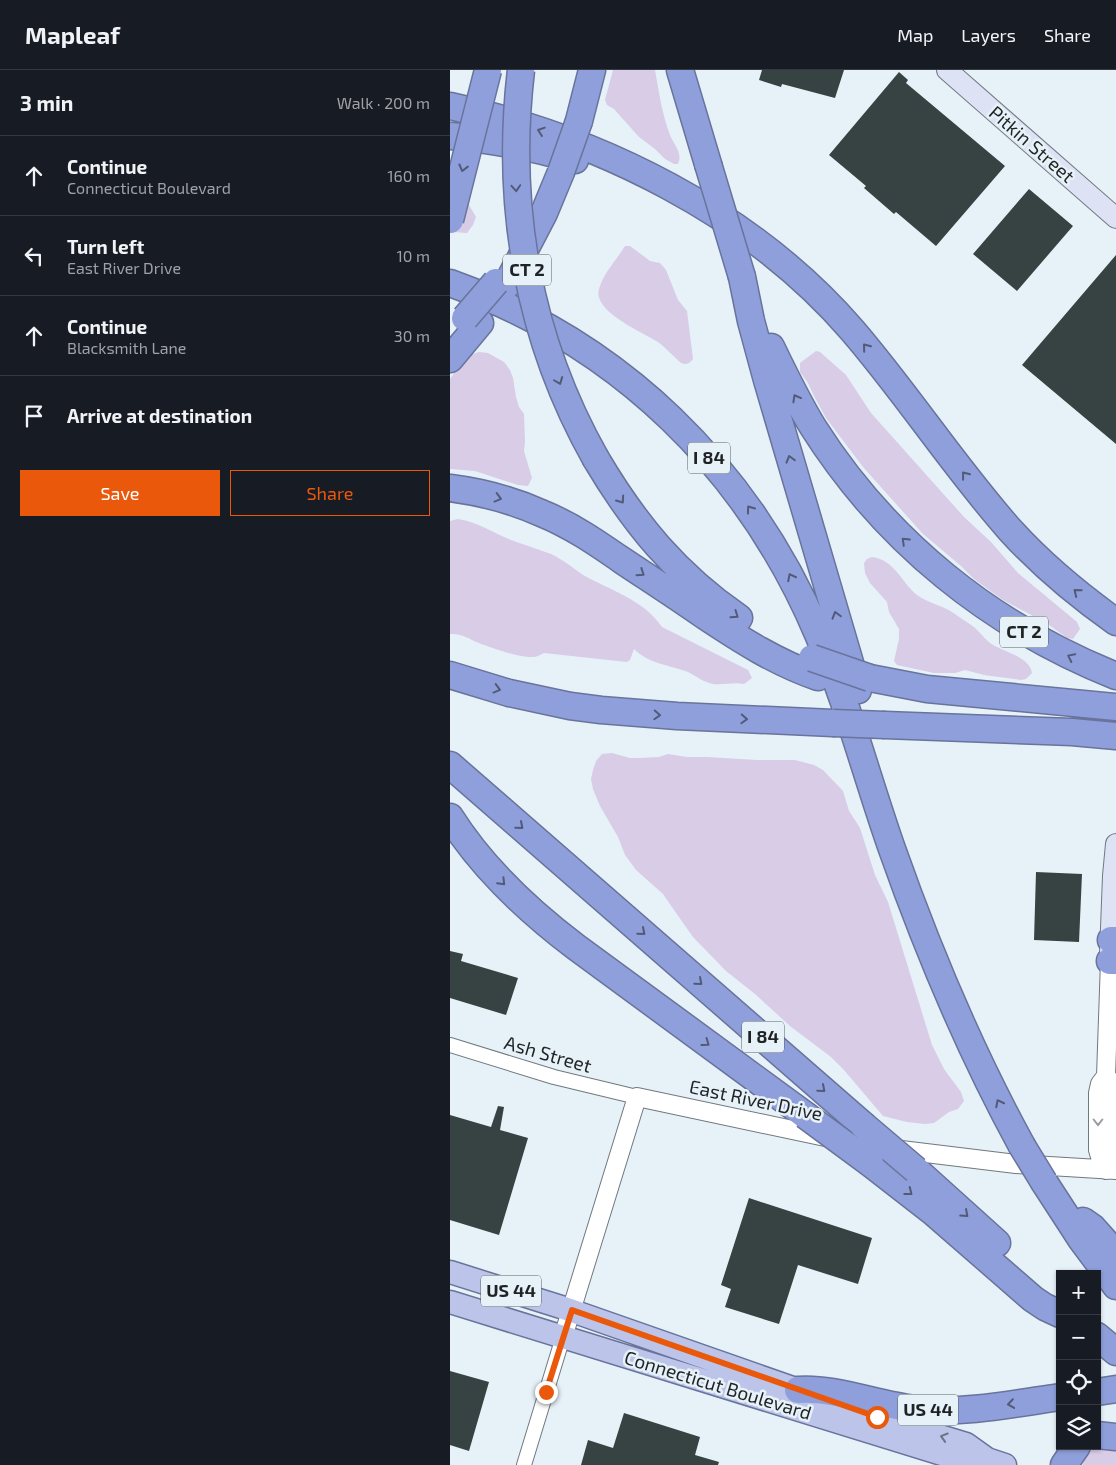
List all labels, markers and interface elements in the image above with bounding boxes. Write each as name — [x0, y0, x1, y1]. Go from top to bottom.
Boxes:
text: Mapleaf — [25, 20, 120, 49]
text: Map — [897, 24, 933, 46]
text: Layers — [961, 24, 1016, 46]
text: Share — [1044, 24, 1091, 46]
text: 3 min — [20, 90, 73, 115]
text: Walk · 200 m — [337, 93, 430, 112]
street label: Pitkin Street — [985, 100, 1080, 187]
one-way arrow — [537, 127, 546, 137]
text: Continue — [67, 155, 147, 178]
icon: ahead — [20, 162, 48, 190]
one-way arrow — [458, 164, 469, 173]
text: 160 m — [387, 166, 430, 185]
text: Connecticut Boulevard — [67, 178, 231, 197]
one-way arrow — [511, 185, 522, 193]
text: Turn left — [67, 235, 144, 258]
icon: left — [20, 242, 48, 270]
text: 10 m — [396, 246, 430, 265]
road number: CT 2 — [503, 254, 551, 286]
text: East River Drive — [67, 258, 181, 277]
text: Continue — [67, 315, 147, 338]
icon: ahead — [20, 322, 48, 350]
text: 30 m — [394, 326, 430, 345]
text: Blacksmith Lane — [67, 338, 186, 357]
one-way arrow — [862, 343, 871, 352]
one-way arrow — [553, 376, 563, 384]
one-way arrow — [792, 394, 802, 403]
icon: arrive — [20, 402, 48, 430]
text: Arrive at destination — [67, 404, 252, 427]
road number: I 84 — [688, 442, 730, 473]
one-way arrow — [786, 455, 796, 463]
button: Save — [20, 470, 220, 516]
button: Share — [230, 470, 430, 516]
one-way arrow — [962, 471, 971, 481]
one-way arrow — [493, 492, 501, 502]
one-way arrow — [615, 495, 625, 504]
one-way arrow — [747, 506, 756, 515]
one-way arrow — [902, 537, 911, 546]
one-way arrow — [636, 566, 645, 576]
one-way arrow — [787, 573, 797, 582]
one-way arrow — [1074, 590, 1083, 598]
one-way arrow — [729, 609, 739, 618]
one-way arrow — [831, 611, 841, 619]
road number: CT 2 — [1000, 616, 1048, 648]
one-way arrow — [1067, 653, 1076, 663]
one-way arrow — [492, 684, 500, 694]
one-way arrow — [653, 710, 661, 721]
one-way arrow — [740, 714, 748, 725]
one-way arrow — [514, 820, 523, 829]
one-way arrow — [496, 877, 505, 886]
one-way arrow — [637, 926, 646, 935]
one-way arrow — [694, 976, 703, 985]
road number: I 84 — [742, 1022, 784, 1052]
street label: Ash Street — [502, 1030, 594, 1077]
one-way arrow — [700, 1037, 710, 1046]
street label: East River Drive — [687, 1074, 825, 1125]
one-way arrow — [816, 1083, 825, 1091]
one-way arrow — [995, 1099, 1005, 1108]
one-way arrow — [1093, 1118, 1103, 1126]
one-way arrow — [903, 1186, 913, 1195]
one-way arrow — [959, 1208, 968, 1217]
map controls — [1056, 1270, 1101, 1450]
button: + — [1056, 1270, 1101, 1315]
road number: US 44 — [481, 1276, 541, 1306]
button: − — [1056, 1315, 1101, 1360]
street label: Connecticut Boulevard — [622, 1345, 815, 1424]
button: locate — [1056, 1360, 1101, 1405]
route end — [535, 1381, 558, 1404]
road number: US 44 — [898, 1394, 958, 1426]
one-way arrow — [1007, 1399, 1016, 1409]
button: layers — [1056, 1405, 1101, 1450]
route start — [866, 1406, 889, 1429]
one-way arrow — [941, 1433, 949, 1443]

